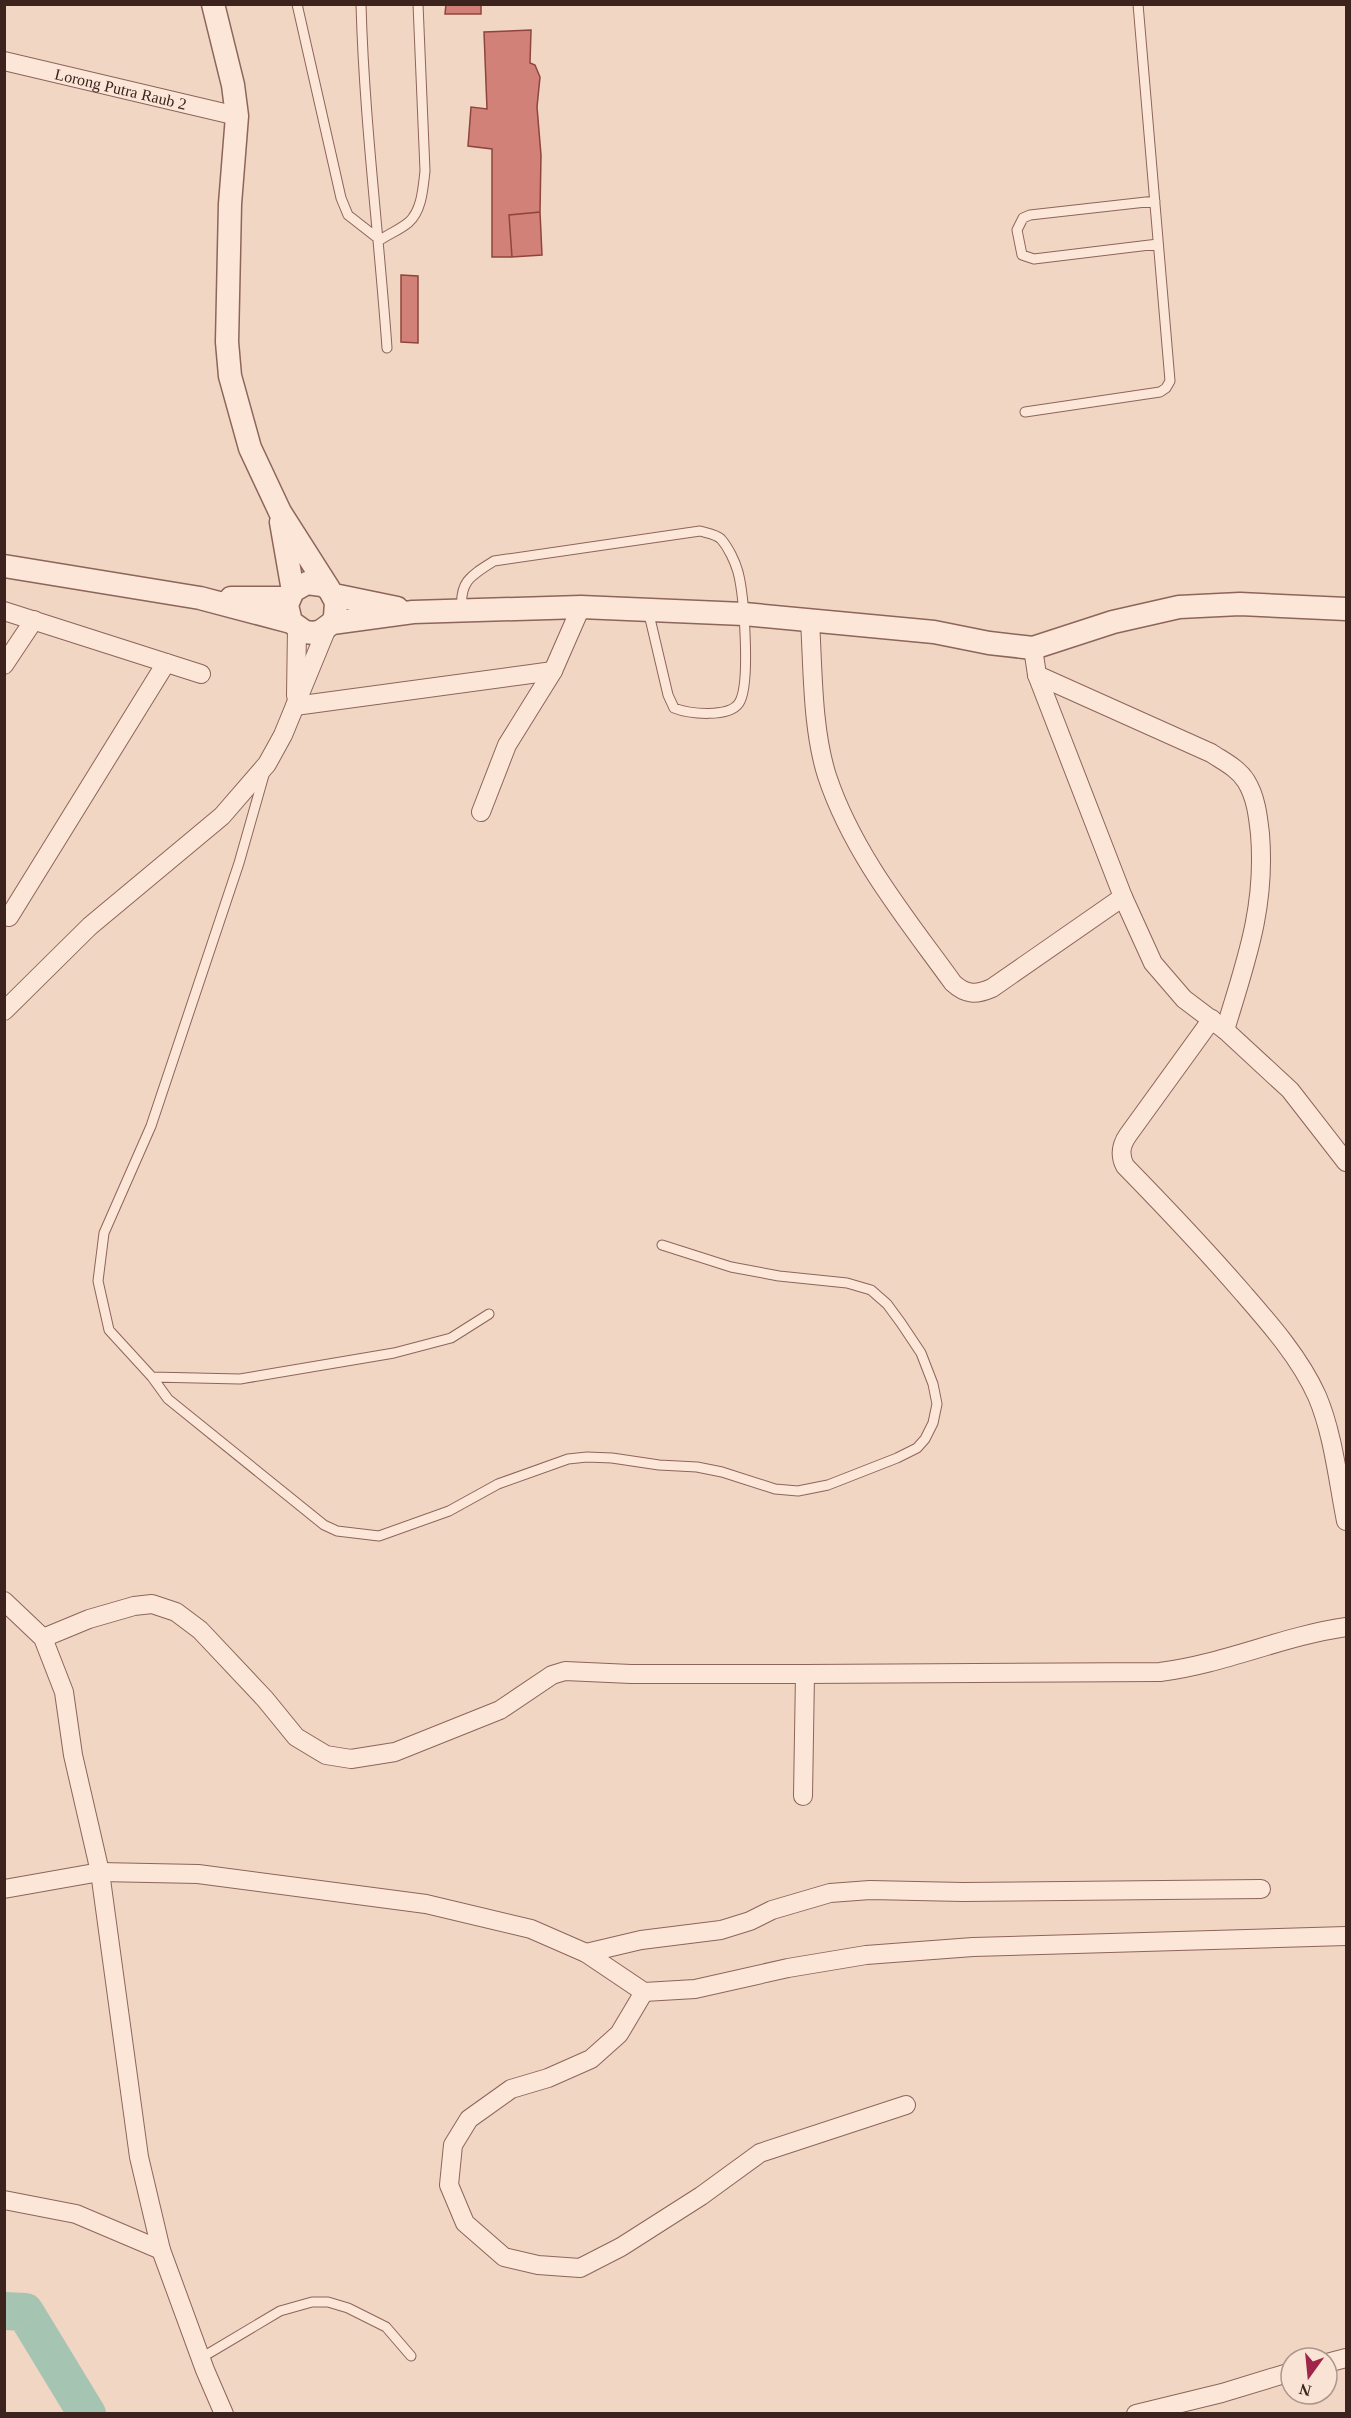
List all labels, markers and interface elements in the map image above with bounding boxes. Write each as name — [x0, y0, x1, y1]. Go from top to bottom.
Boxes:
street label: Lorong Putra Raub 2 — [53, 65, 188, 112]
north arrow — [1279, 2346, 1339, 2406]
text: N — [1297, 2380, 1313, 2400]

